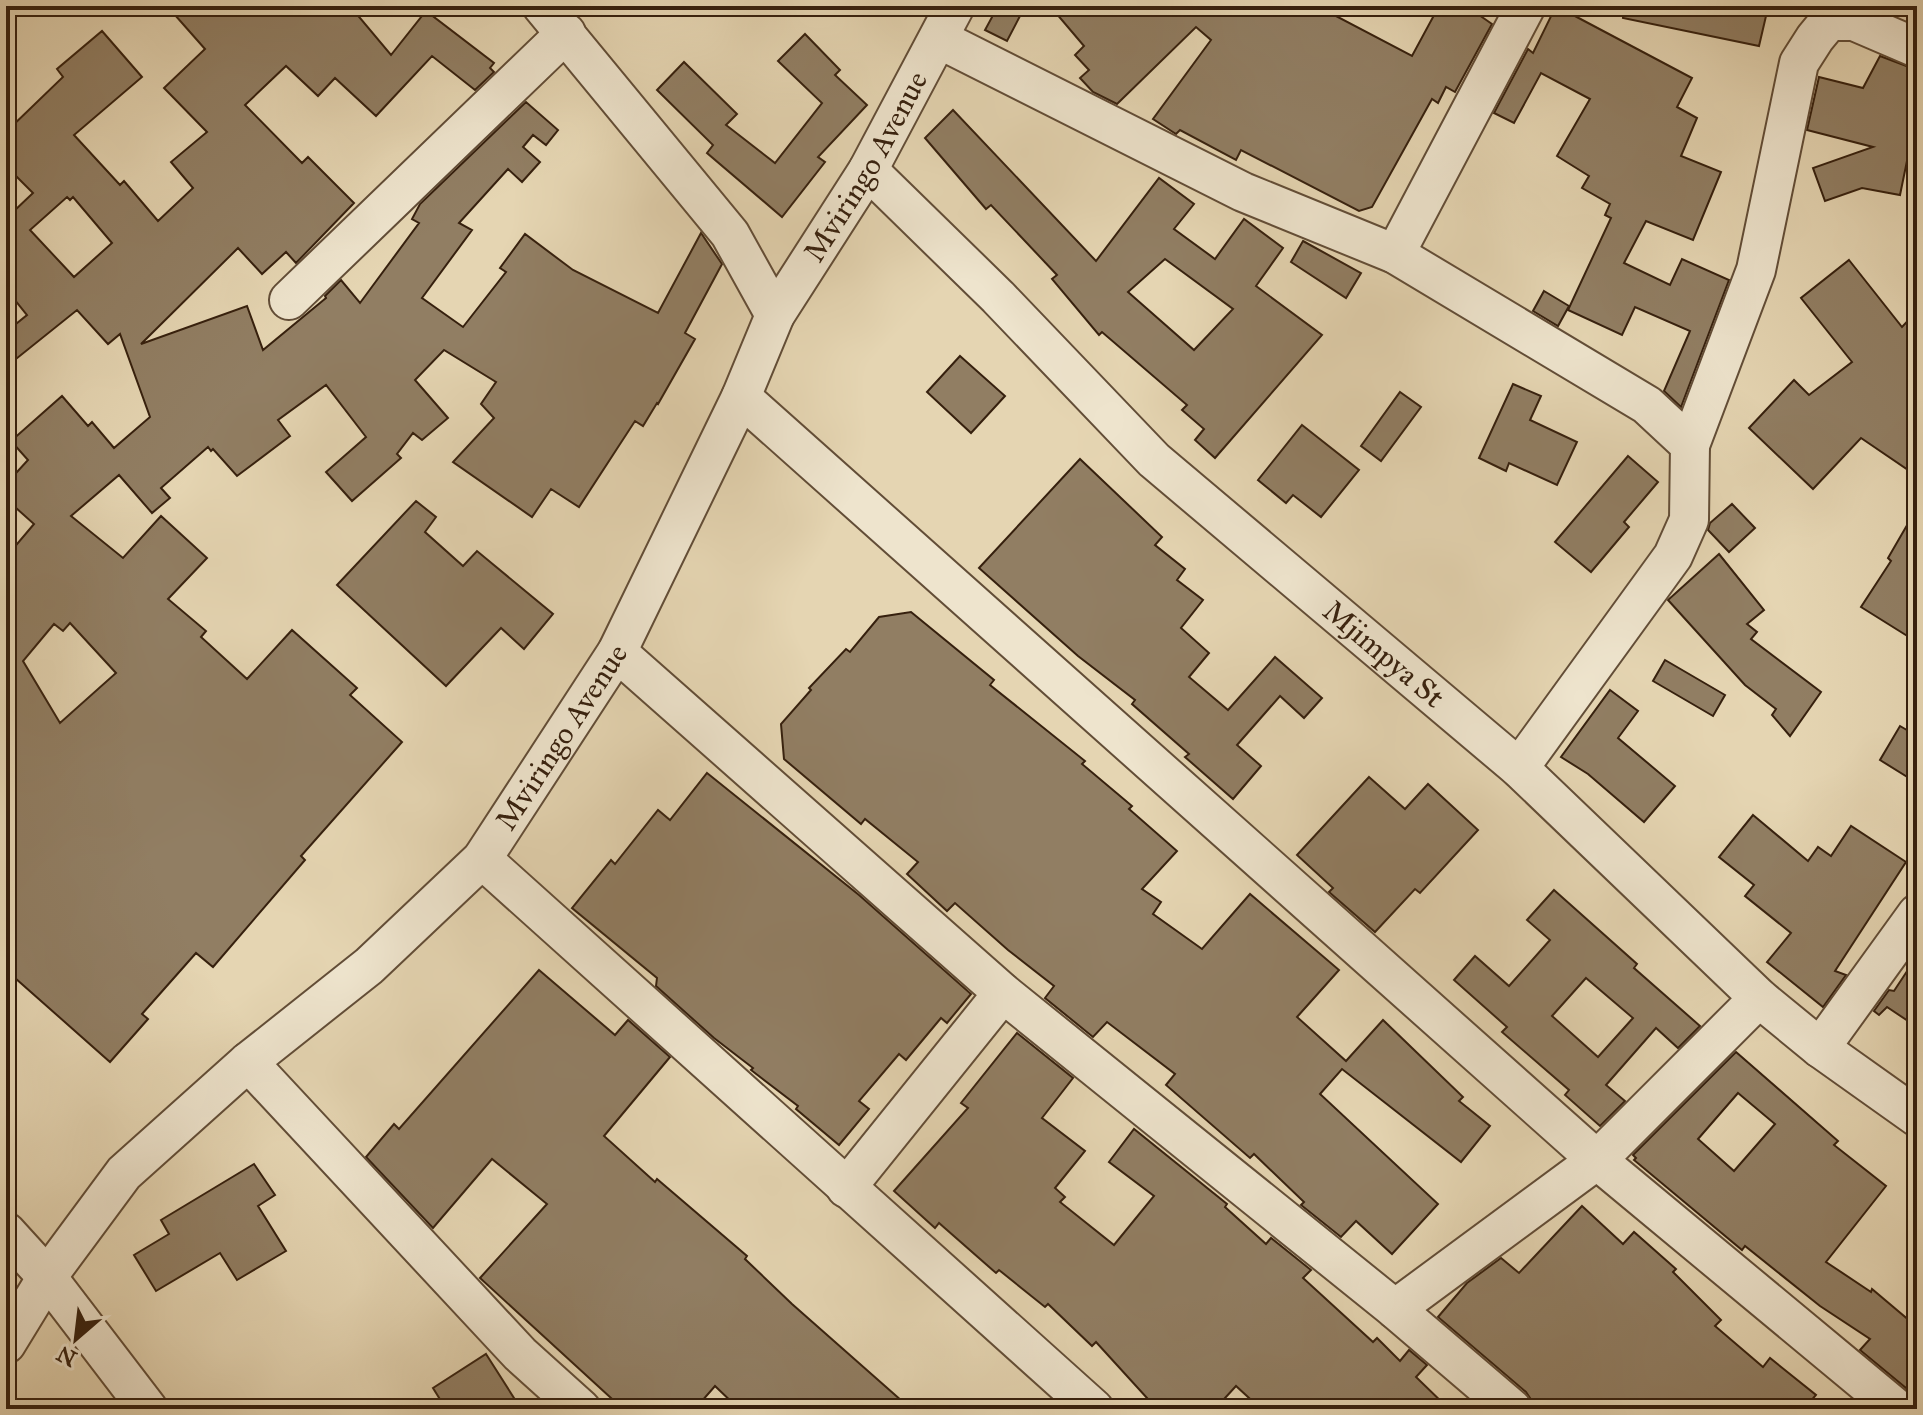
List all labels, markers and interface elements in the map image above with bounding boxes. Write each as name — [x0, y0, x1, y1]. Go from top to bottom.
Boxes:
street label: Mviringo Avenue — [796, 65, 935, 269]
street label: Mjimpya St — [1316, 593, 1452, 715]
street label: Mviringo Avenue — [488, 637, 635, 837]
north arrow — [36, 1299, 116, 1379]
text: N — [52, 1340, 81, 1373]

